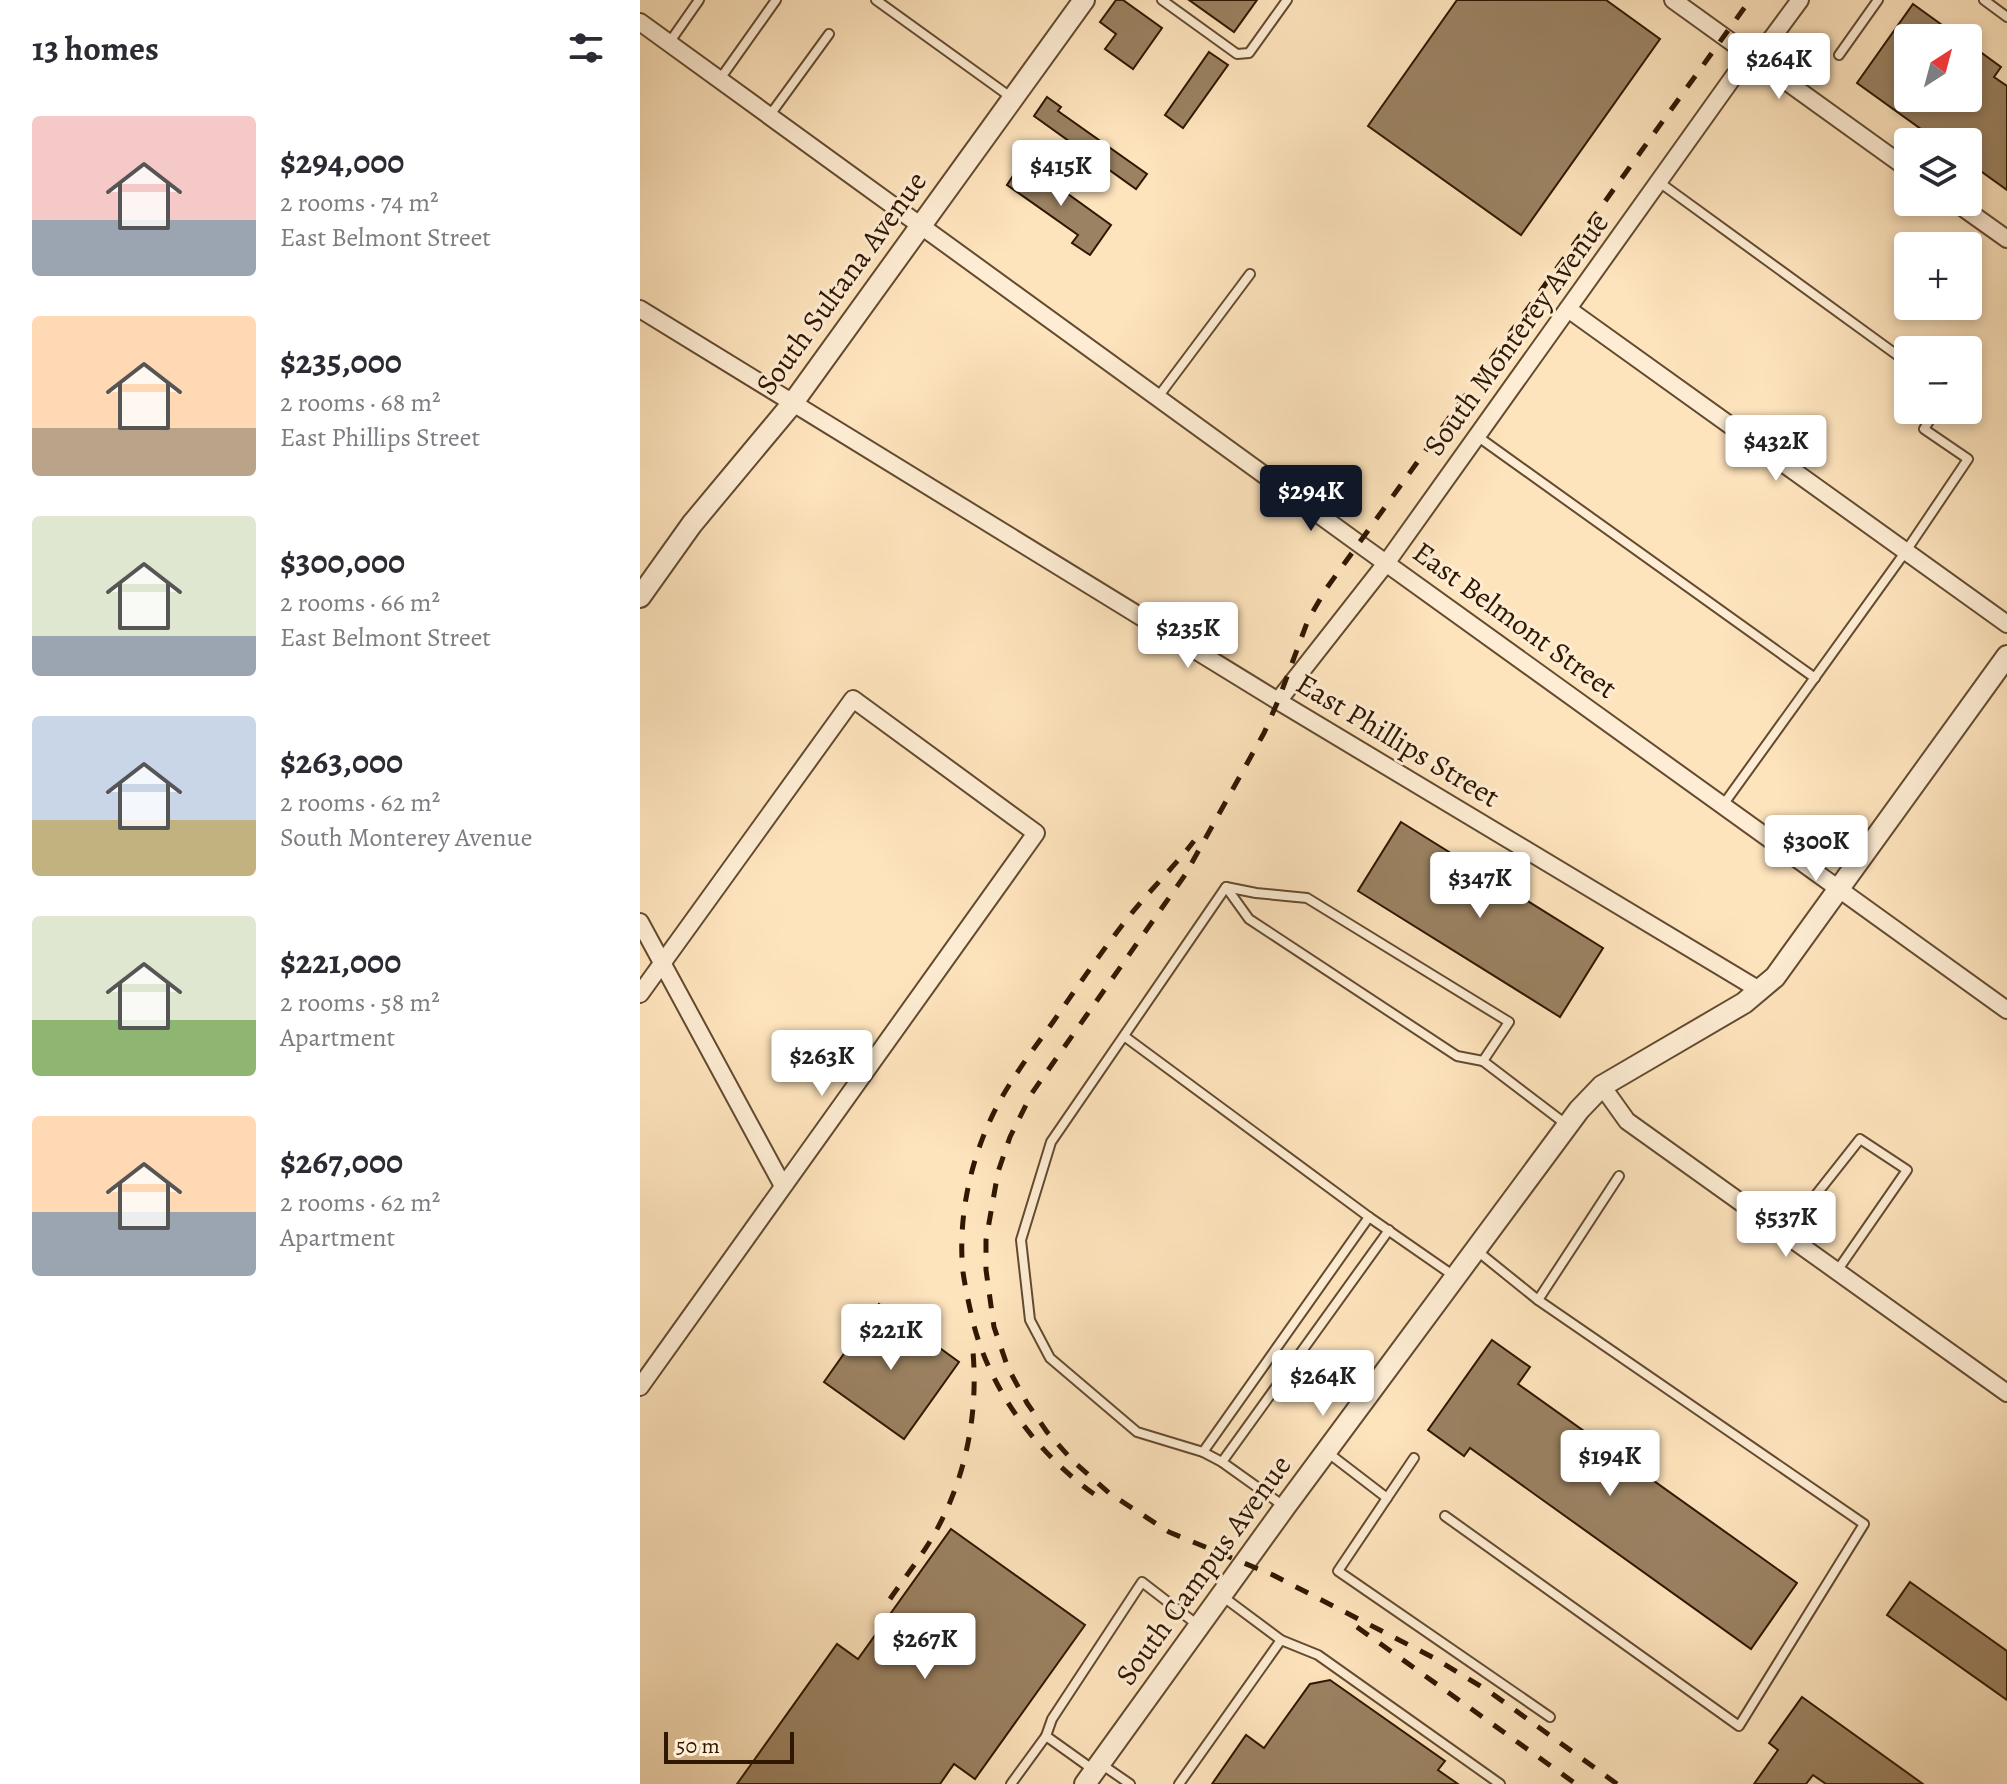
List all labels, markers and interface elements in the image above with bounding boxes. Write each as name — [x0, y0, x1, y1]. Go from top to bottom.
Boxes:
north arrow — [1894, 24, 1982, 112]
map controls — [1894, 24, 1982, 424]
text: 13 homes — [32, 25, 159, 72]
icon: filters — [564, 26, 608, 70]
pin: $264K — [1723, 33, 1835, 101]
text: $264K — [1746, 41, 1812, 76]
button: layers — [1894, 128, 1982, 216]
text: $294,000 — [280, 138, 404, 185]
pin: $415K — [1005, 140, 1117, 208]
icon: home — [96, 148, 192, 244]
text: $415K — [1030, 148, 1092, 183]
street label: South Sultana Avenue — [746, 163, 936, 403]
text: 2 rooms · 74 m² — [280, 185, 439, 220]
street label: South Monterey Avenue — [1414, 204, 1618, 464]
text: East Belmont Street — [280, 220, 491, 255]
button: + — [1894, 232, 1982, 320]
button: − — [1894, 336, 1982, 424]
text: $235,000 — [280, 338, 402, 385]
icon: home — [96, 348, 192, 444]
text: 2 rooms · 68 m² — [280, 385, 441, 420]
pin: $432K — [1720, 415, 1832, 483]
text: East Phillips Street — [280, 420, 480, 455]
text: $432K — [1743, 423, 1809, 458]
pin: $294K — [1255, 465, 1367, 533]
text: $294K — [1278, 473, 1344, 508]
street label: East Belmont Street — [1405, 532, 1625, 708]
text: $300,000 — [280, 538, 405, 585]
icon: home — [96, 548, 192, 644]
text: 2 rooms · 66 m² — [280, 585, 440, 620]
pin: $235K — [1132, 602, 1244, 670]
text: $235K — [1156, 610, 1220, 645]
text: East Belmont Street — [280, 620, 491, 655]
street label: East Phillips Street — [1289, 663, 1507, 817]
text: $263,000 — [280, 738, 403, 785]
icon: home — [96, 748, 192, 844]
text: 2 rooms · 62 m² — [280, 785, 440, 820]
pin: $300K — [1760, 815, 1872, 883]
text: South Monterey Avenue — [280, 820, 532, 855]
text: $300K — [1783, 823, 1849, 858]
pin: $347K — [1424, 852, 1536, 920]
text: $347K — [1448, 860, 1512, 895]
text: $221,000 — [280, 938, 401, 985]
icon: home — [96, 948, 192, 1044]
text: 2 rooms · 58 m² — [280, 985, 440, 1020]
text: Apartment — [280, 1020, 395, 1055]
pin: $263K — [766, 1030, 878, 1098]
text: $263K — [789, 1038, 855, 1073]
text: $267,000 — [280, 1138, 403, 1185]
icon: home — [96, 1148, 192, 1244]
text: 2 rooms · 62 m² — [280, 1185, 440, 1220]
pin: $537K — [1730, 1191, 1842, 1259]
text: $537K — [1755, 1199, 1817, 1234]
text: Apartment — [280, 1220, 395, 1255]
pin: $221K — [835, 1304, 947, 1372]
text: $221K — [859, 1312, 923, 1347]
pin: $264K — [1267, 1350, 1379, 1418]
text: $264K — [1290, 1358, 1356, 1393]
pin: $194K — [1554, 1430, 1666, 1498]
text: $194K — [1579, 1438, 1641, 1473]
street label: South Campus Avenue — [1106, 1447, 1300, 1693]
pin: $267K — [869, 1613, 981, 1681]
text: $267K — [892, 1621, 958, 1656]
scale bar — [664, 1728, 794, 1764]
text: 50 m — [676, 1731, 720, 1761]

